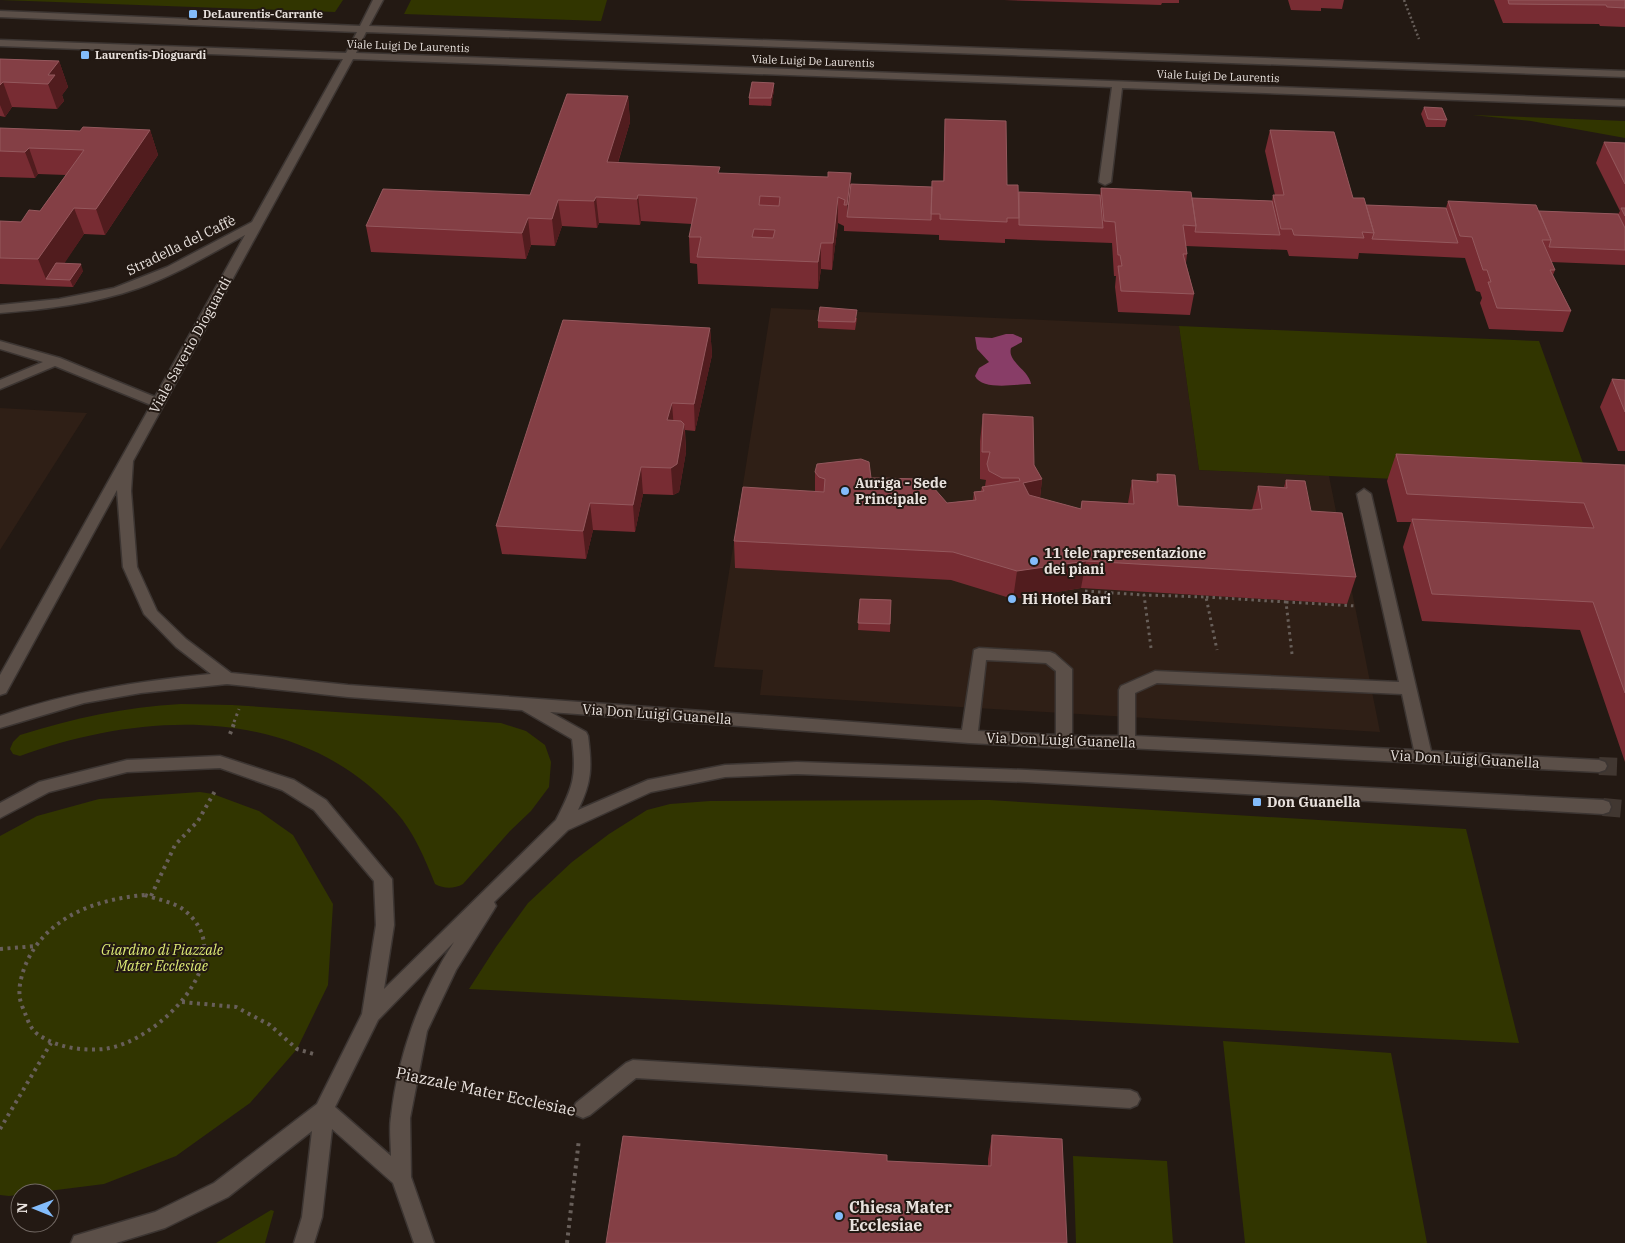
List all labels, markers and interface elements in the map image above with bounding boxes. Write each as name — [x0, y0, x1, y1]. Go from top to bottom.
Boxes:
place label: DeLaurentis-Carrante — [203, 7, 323, 21]
marker: DeLaurentis-Carrante — [187, 8, 199, 20]
street label: Viale Luigi De Laurentis — [346, 37, 470, 55]
place label: Laurentis-Dioguardi — [95, 48, 207, 62]
marker: Laurentis-Dioguardi — [79, 49, 91, 61]
street label: Viale Luigi De Laurentis — [751, 52, 875, 70]
street label: Viale Luigi De Laurentis — [1156, 67, 1280, 85]
street label: Stradella del Caffè — [123, 211, 239, 279]
street label: Viale Saverio Dioguardi — [145, 273, 235, 417]
place label: Auriga - Sede Principale — [855, 474, 947, 508]
marker: Auriga - Sede Principale — [839, 485, 851, 497]
place label: 11 tele rapresentazione dei piani — [1044, 544, 1206, 578]
marker: 11 tele rapresentazione dei piani — [1028, 555, 1040, 567]
place label: Hi Hotel Bari — [1022, 590, 1112, 608]
marker: Hi Hotel Bari — [1006, 593, 1018, 605]
street label: Via Don Luigi Guanella — [582, 700, 733, 728]
street label: Via Don Luigi Guanella — [986, 728, 1136, 752]
street label: Via Don Luigi Guanella — [1390, 746, 1541, 772]
place label: Don Guanella — [1267, 793, 1360, 811]
marker: Don Guanella — [1251, 796, 1263, 808]
park label: Giardino di Piazzale Mater Ecclesiae — [101, 941, 224, 975]
street label: Piazzale Mater Ecclesiae — [394, 1062, 578, 1120]
north arrow — [10, 1183, 60, 1233]
place label: Chiesa Mater Ecclesiae — [849, 1197, 952, 1235]
text: N — [13, 1202, 31, 1213]
marker: Chiesa Mater Ecclesiae — [833, 1210, 845, 1222]

